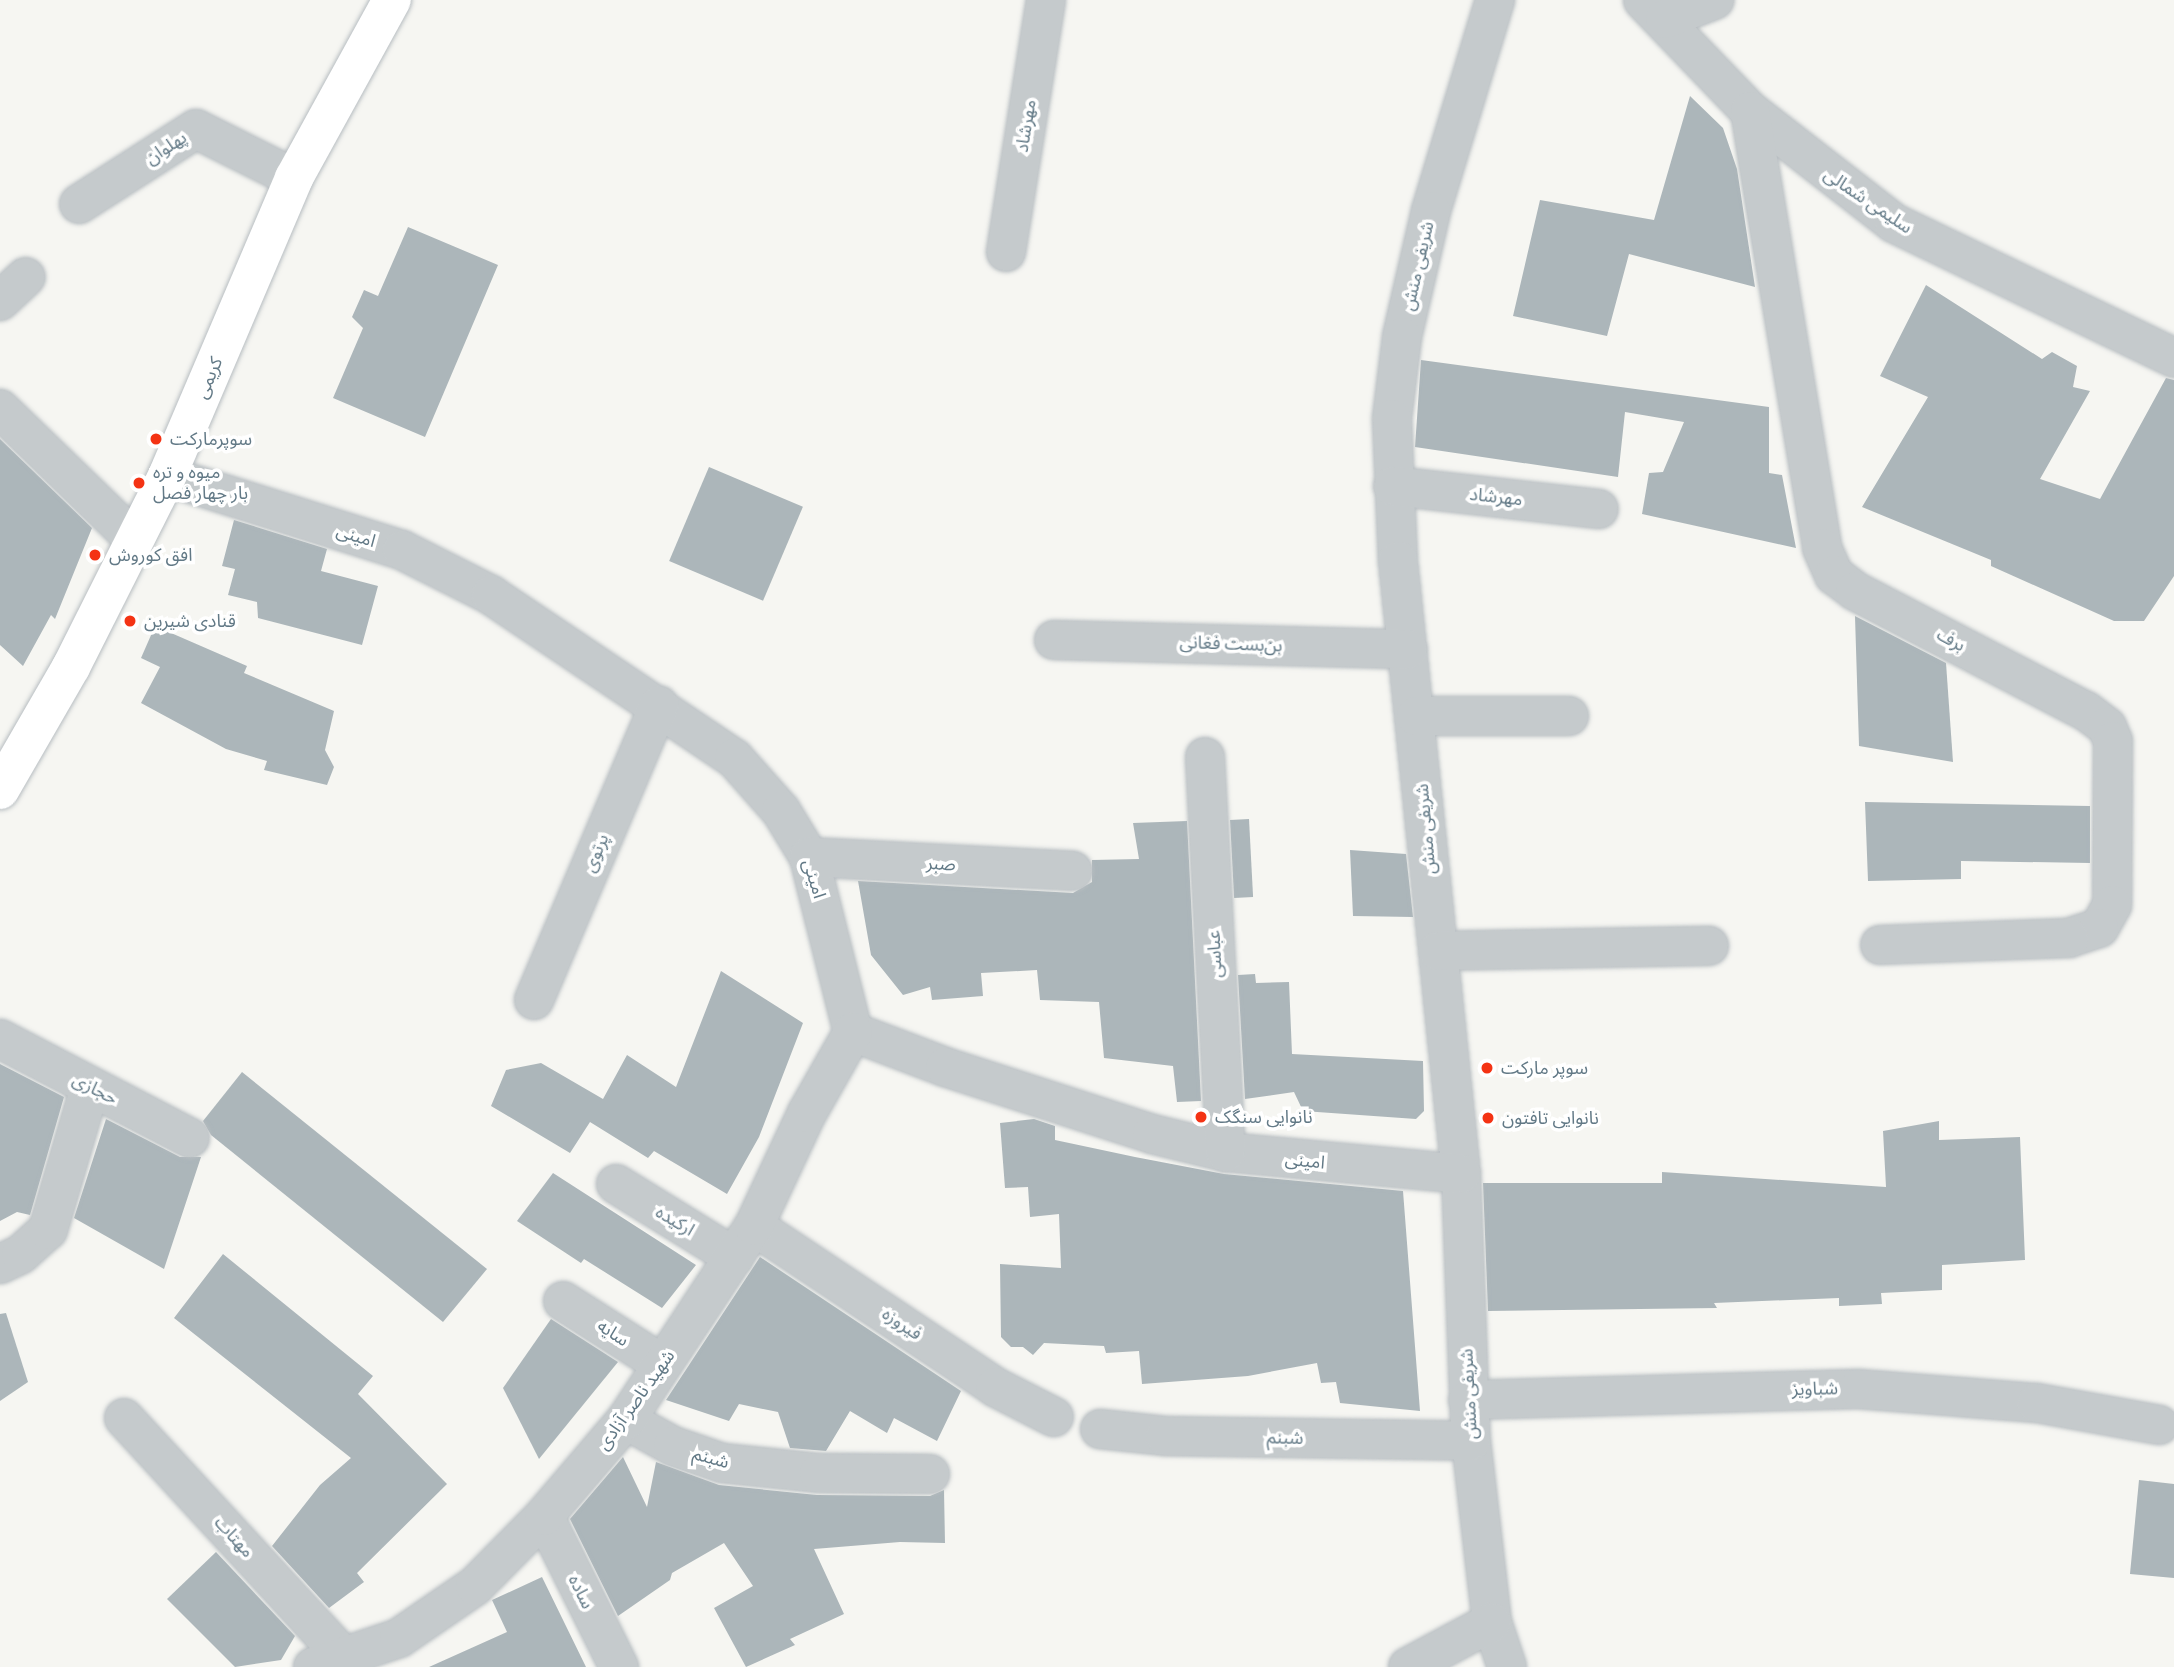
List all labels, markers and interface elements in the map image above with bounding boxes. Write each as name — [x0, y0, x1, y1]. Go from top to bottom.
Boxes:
street label: مهرشاد — [1011, 98, 1041, 154]
street label: پهلوان — [141, 127, 191, 169]
street label: سلیمی شمالی — [1820, 164, 1916, 238]
street label: شریفی منش — [1397, 219, 1439, 313]
street label: کریمی — [191, 354, 227, 402]
place label: سوپرمارکت — [170, 428, 252, 450]
marker: سوپرمارکت — [148, 431, 164, 447]
place label: میوه و تره بار چهار فصل — [153, 462, 248, 504]
marker: میوه و تره بار چهار فصل — [131, 475, 147, 491]
street label: مهرشاد — [1468, 483, 1524, 511]
street label: امینی — [334, 520, 378, 552]
place label: افق کوروش — [109, 544, 192, 566]
marker: افق کوروش — [87, 547, 103, 563]
place label: قنادی شیرین — [144, 610, 236, 632]
marker: قنادی شیرین — [122, 613, 138, 629]
street label: برف — [1933, 624, 1969, 656]
street label: بن‌بست فغانی — [1179, 631, 1283, 657]
street label: شریفی منش — [1411, 783, 1441, 875]
street label: پرتوی — [578, 831, 614, 875]
street label: صبر — [926, 852, 956, 876]
street label: امینی — [798, 857, 830, 901]
street label: عباسی — [1203, 930, 1227, 978]
place label: سوپر مارکت — [1501, 1057, 1588, 1079]
marker: سوپر مارکت — [1479, 1060, 1495, 1076]
street label: حجازی — [69, 1069, 121, 1109]
place label: نانوایی سنگک — [1215, 1106, 1313, 1128]
place label: نانوایی تافتون — [1502, 1107, 1599, 1129]
marker: نانوایی سنگک — [1193, 1109, 1209, 1125]
marker: نانوایی تافتون — [1480, 1110, 1496, 1126]
street label: امینی — [1284, 1148, 1326, 1174]
street label: ارکیده — [652, 1201, 698, 1241]
street label: فیروزه — [878, 1303, 926, 1345]
street label: سایه — [593, 1315, 633, 1351]
street label: شهید ناصر آزادی — [592, 1346, 680, 1454]
street label: شریفی منش — [1456, 1348, 1482, 1440]
street label: شباویز — [1792, 1378, 1838, 1400]
street label: شبنم — [1267, 1427, 1303, 1449]
street label: شبنم — [690, 1443, 732, 1473]
street label: مهتاب — [210, 1512, 258, 1562]
street label: ساده — [564, 1571, 598, 1613]

